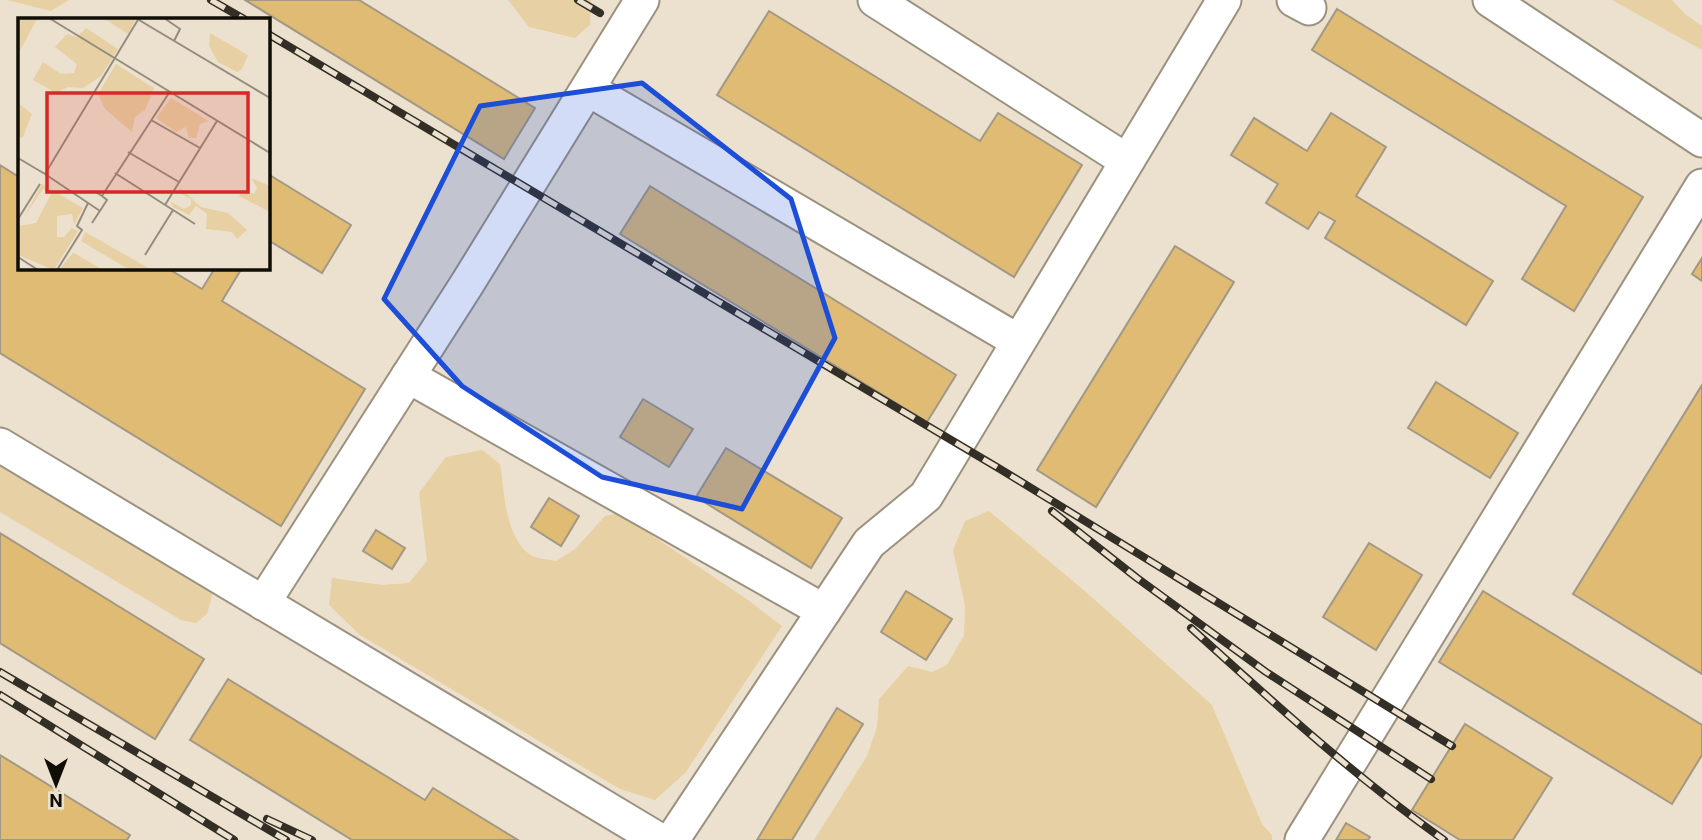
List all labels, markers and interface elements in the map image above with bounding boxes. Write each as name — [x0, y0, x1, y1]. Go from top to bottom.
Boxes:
inset map — [18, 18, 270, 270]
north arrow — [21, 749, 91, 819]
text: N — [49, 789, 63, 812]

